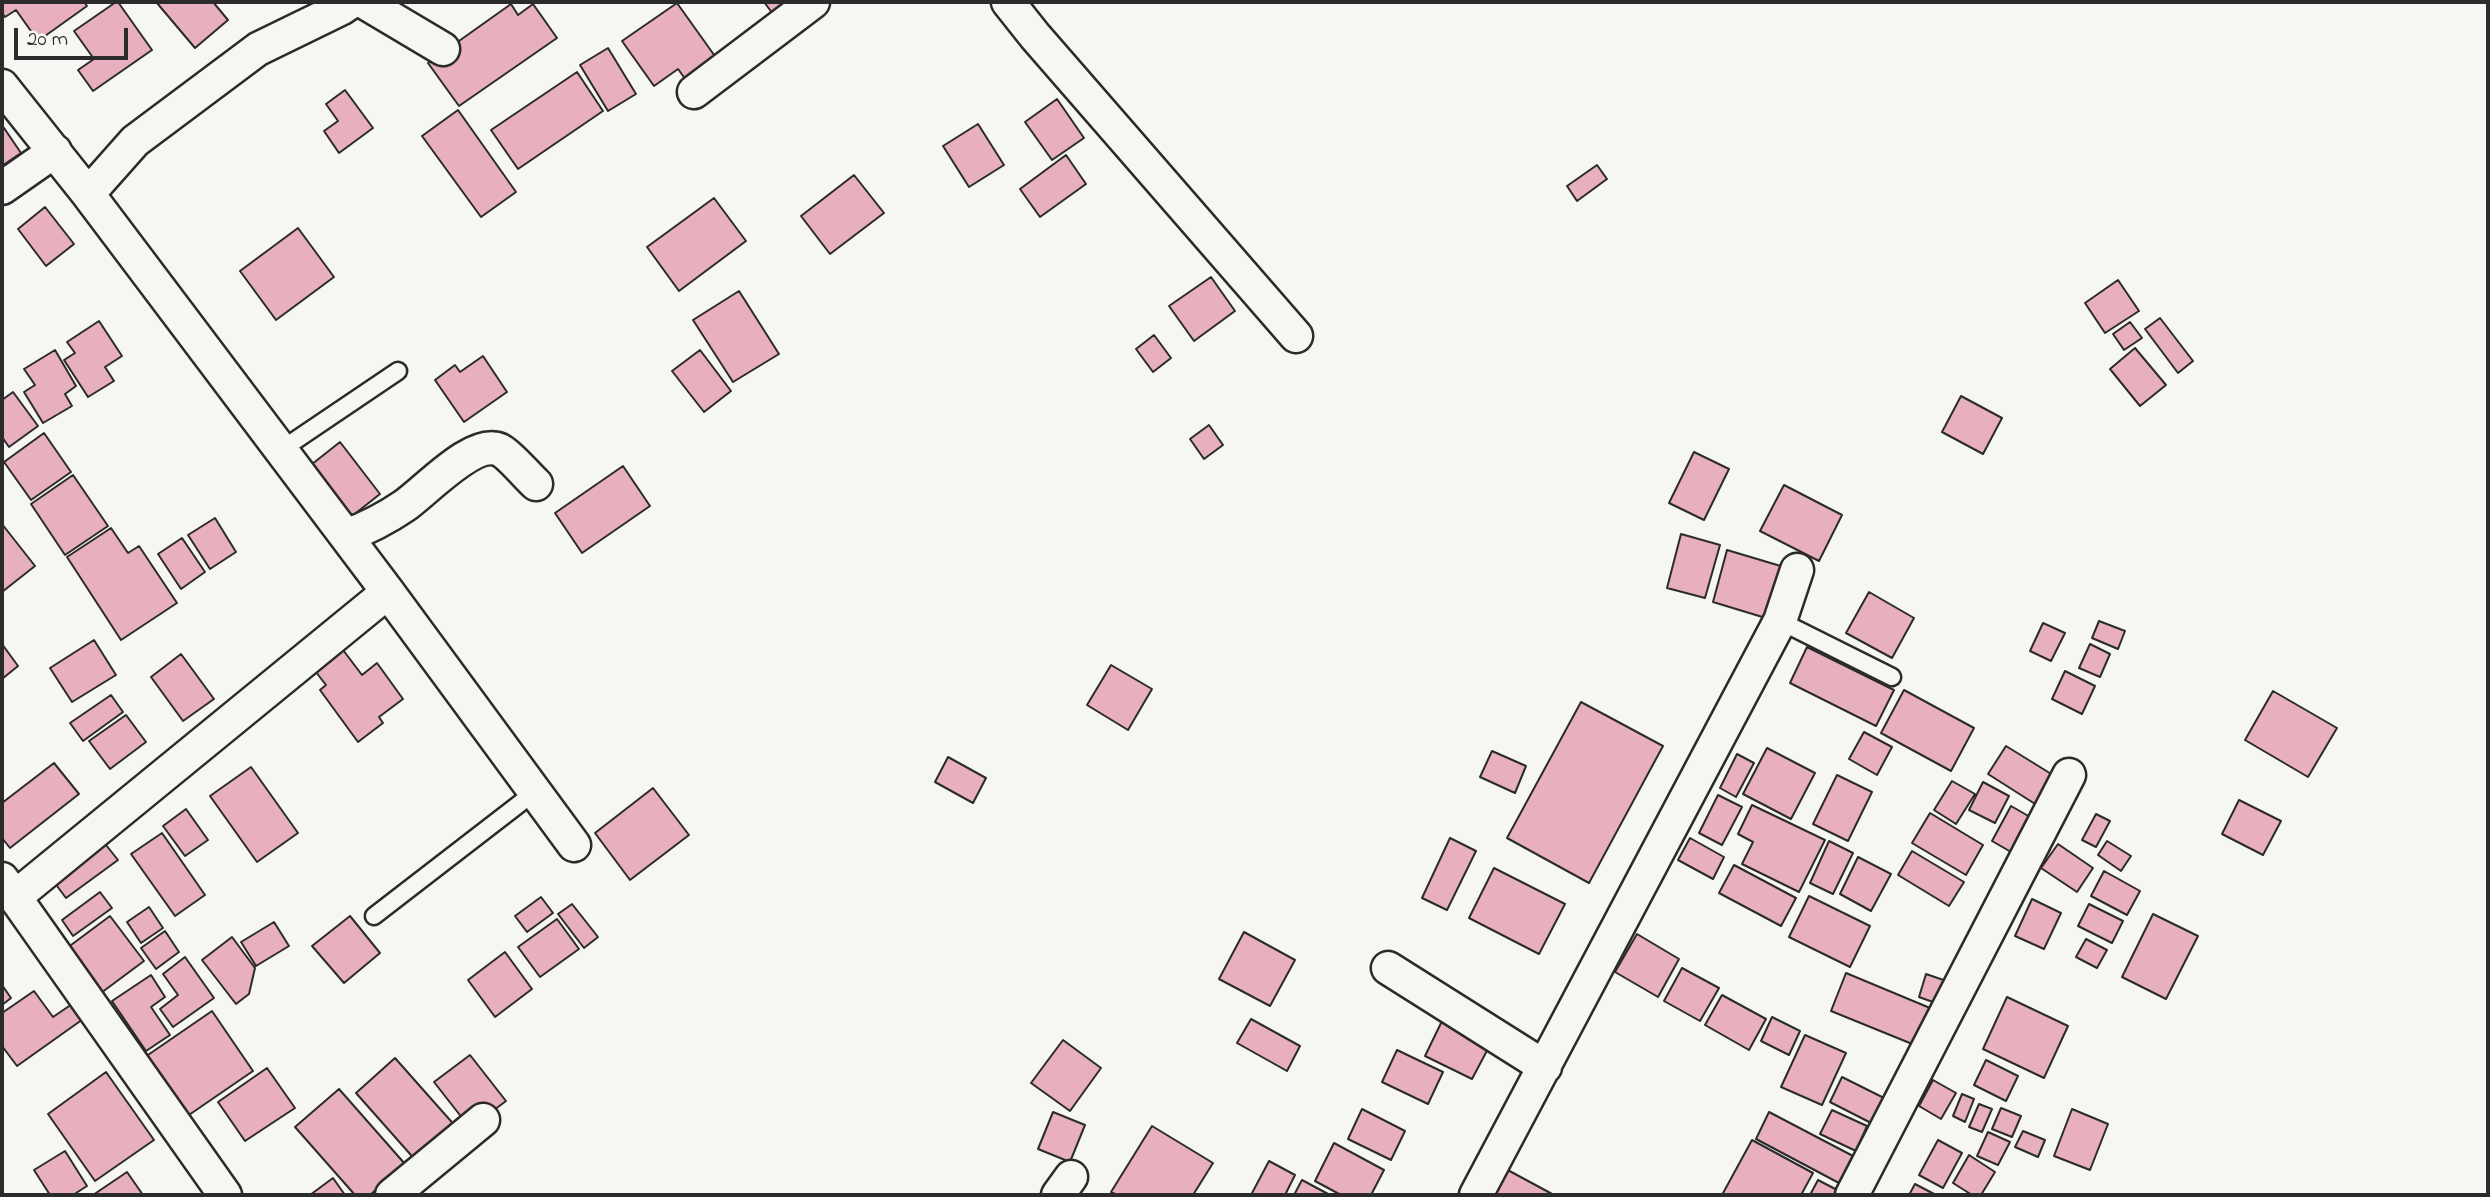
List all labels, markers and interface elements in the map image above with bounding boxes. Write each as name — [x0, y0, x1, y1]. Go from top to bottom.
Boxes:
scale bar — [18, 14, 131, 58]
text: 20 m — [27, 25, 68, 55]

